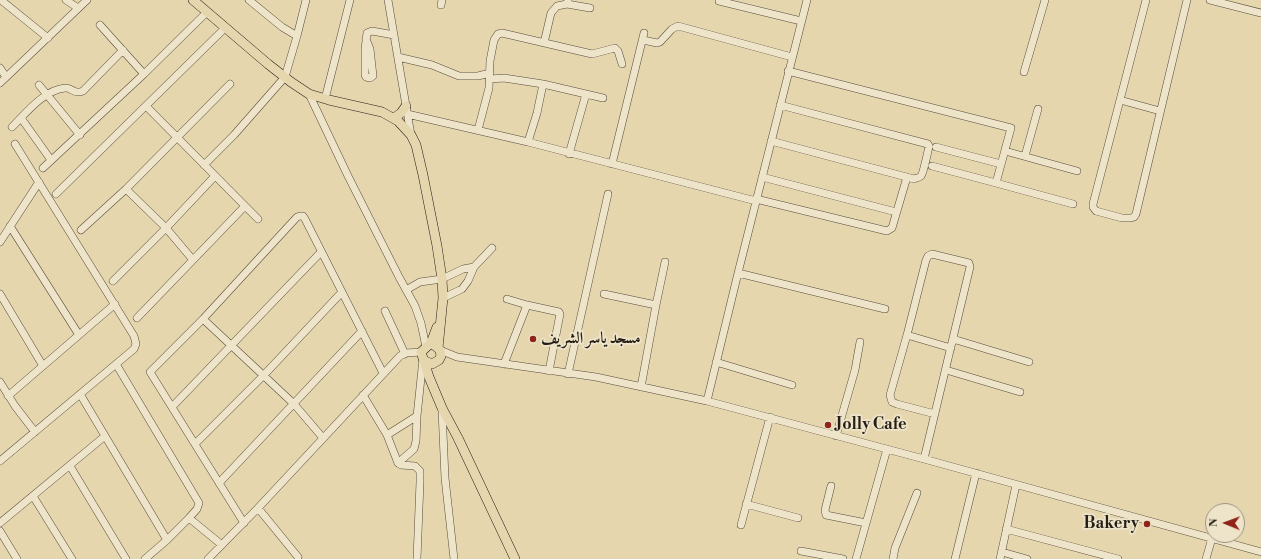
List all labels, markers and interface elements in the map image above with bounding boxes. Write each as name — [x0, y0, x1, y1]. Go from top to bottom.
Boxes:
place label: مسجد ياسر الشريف — [541, 329, 641, 349]
marker: مسجد ياسر الشريف — [528, 334, 538, 344]
place label: Jolly Cafe — [836, 415, 907, 435]
marker: Jolly Cafe — [823, 420, 833, 430]
north arrow — [1205, 503, 1245, 543]
place label: Bakery — [1083, 514, 1139, 534]
text: N — [1207, 518, 1221, 527]
marker: Bakery — [1142, 519, 1152, 529]

